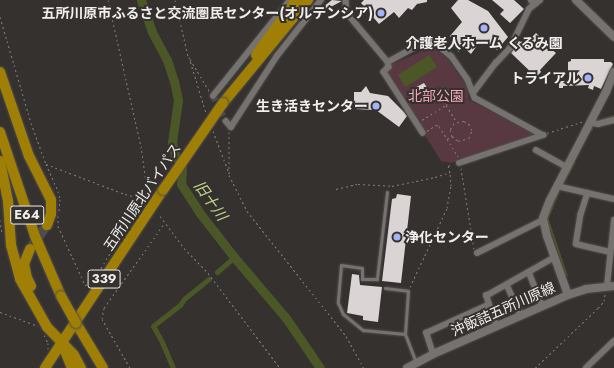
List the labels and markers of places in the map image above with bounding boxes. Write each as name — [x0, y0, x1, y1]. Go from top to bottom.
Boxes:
place label: 五所川原市ふるさと交流圏民センター(オルテンシア) — [41, 5, 373, 21]
marker: 五所川原市ふるさと交流圏民センター(オルテンシア) — [376, 8, 386, 18]
marker: 介護老人ホーム くるみ園 — [479, 23, 489, 33]
place label: 介護老人ホーム くるみ園 — [405, 35, 563, 51]
place label: トライアル — [510, 70, 580, 86]
marker: トライアル — [583, 73, 593, 83]
place label: 生き活きセンター — [256, 98, 368, 114]
marker: 生き活きセンター — [371, 101, 381, 111]
place label: 浄化センター — [405, 229, 489, 245]
marker: 浄化センター — [392, 232, 402, 242]

